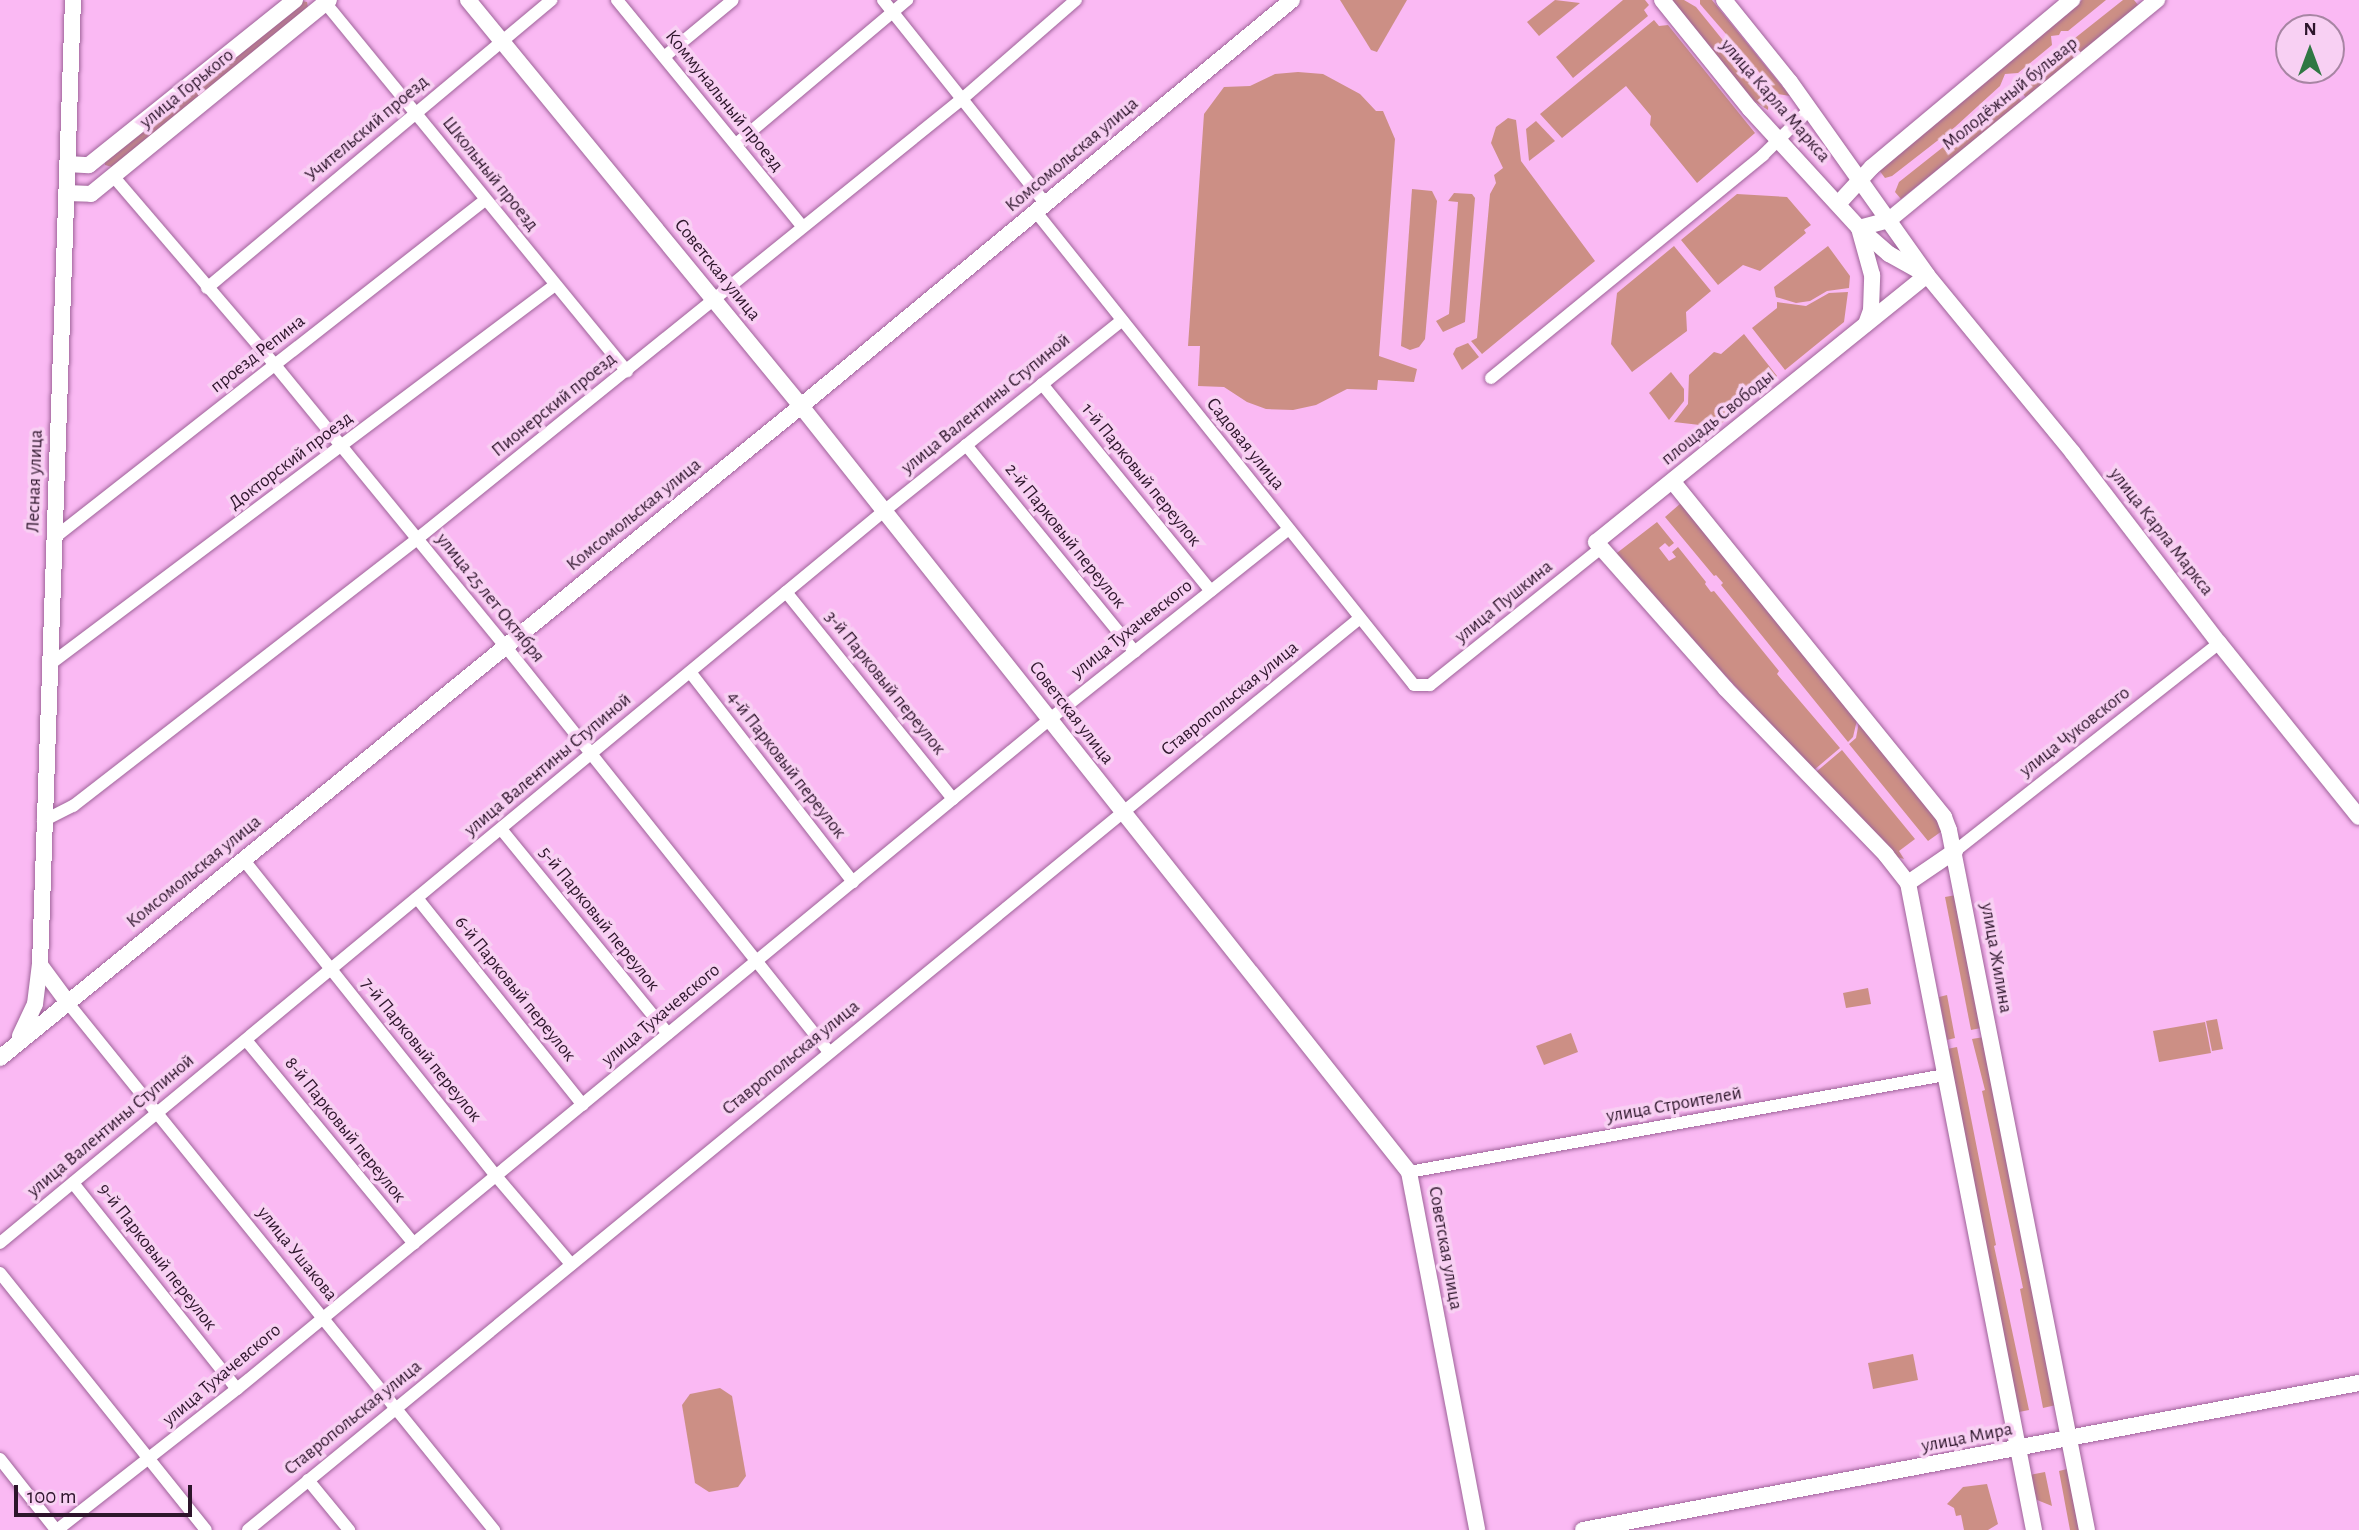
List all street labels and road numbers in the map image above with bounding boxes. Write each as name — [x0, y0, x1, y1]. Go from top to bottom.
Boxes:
street label: Коммунальный проезд — [660, 26, 788, 176]
street label: Молодёжный бульвар — [1938, 32, 2082, 156]
street label: улица Карла Маркса — [1715, 35, 1835, 167]
street label: улица Горького — [135, 44, 239, 134]
street label: Учительский проезд — [301, 71, 433, 187]
street label: Комсомольская улица — [1001, 93, 1143, 217]
street label: Школьный проезд — [437, 112, 543, 236]
street label: Советская улица — [669, 214, 765, 326]
street label: проезд Репина — [206, 310, 310, 398]
street label: улица Валентины Ступиной — [897, 329, 1075, 479]
street label: Пионерский проезд — [487, 348, 621, 462]
street label: площадь Свободы — [1657, 365, 1779, 471]
street label: Садовая улица — [1201, 393, 1289, 495]
street label: 1-й Парковый переулок — [1076, 399, 1206, 551]
street label: Докторский проезд — [224, 407, 358, 515]
street label: Лесная улица — [22, 429, 48, 533]
street label: Комсомольская улица — [562, 454, 706, 576]
street label: 2-й Парковый переулок — [999, 459, 1131, 613]
street label: улица Карла Маркса — [2104, 463, 2218, 601]
street label: улица 25 лет Октября — [431, 529, 549, 667]
street label: улица Пушкина — [1451, 556, 1557, 648]
street label: улица Тухачевского — [1067, 575, 1197, 683]
street label: 3-й Парковый переулок — [820, 606, 950, 760]
street label: Ставропольская улица — [1157, 637, 1303, 761]
street label: Советская улица — [1024, 657, 1118, 769]
street label: улица Чуковского — [2015, 682, 2135, 782]
street label: 4-й Парковый переулок — [721, 687, 851, 843]
street label: улица Валентины Ступиной — [460, 688, 636, 842]
street label: Комсомольская улица — [122, 811, 266, 933]
street label: 5-й Парковый переулок — [534, 842, 664, 996]
street label: улица Жилина — [1975, 901, 2017, 1015]
street label: 6-й Парковый переулок — [449, 912, 581, 1066]
street label: улица Тухачевского — [597, 959, 725, 1071]
street label: 7-й Парковый переулок — [356, 973, 486, 1127]
street label: Ставропольская улица — [718, 996, 864, 1120]
street label: улица Валентины Ступиной — [23, 1049, 199, 1203]
street label: 8-й Парковый переулок — [279, 1053, 411, 1207]
street label: улица Строителей — [1605, 1082, 1743, 1128]
street label: 9-й Парковый переулок — [92, 1179, 222, 1335]
street label: Советская улица — [1423, 1184, 1467, 1312]
street label: улица Ушакова — [252, 1202, 342, 1306]
street label: улица Тухачевского — [158, 1319, 286, 1431]
street label: Ставропольская улица — [280, 1356, 426, 1480]
street label: улица Мира — [1920, 1418, 2014, 1458]

